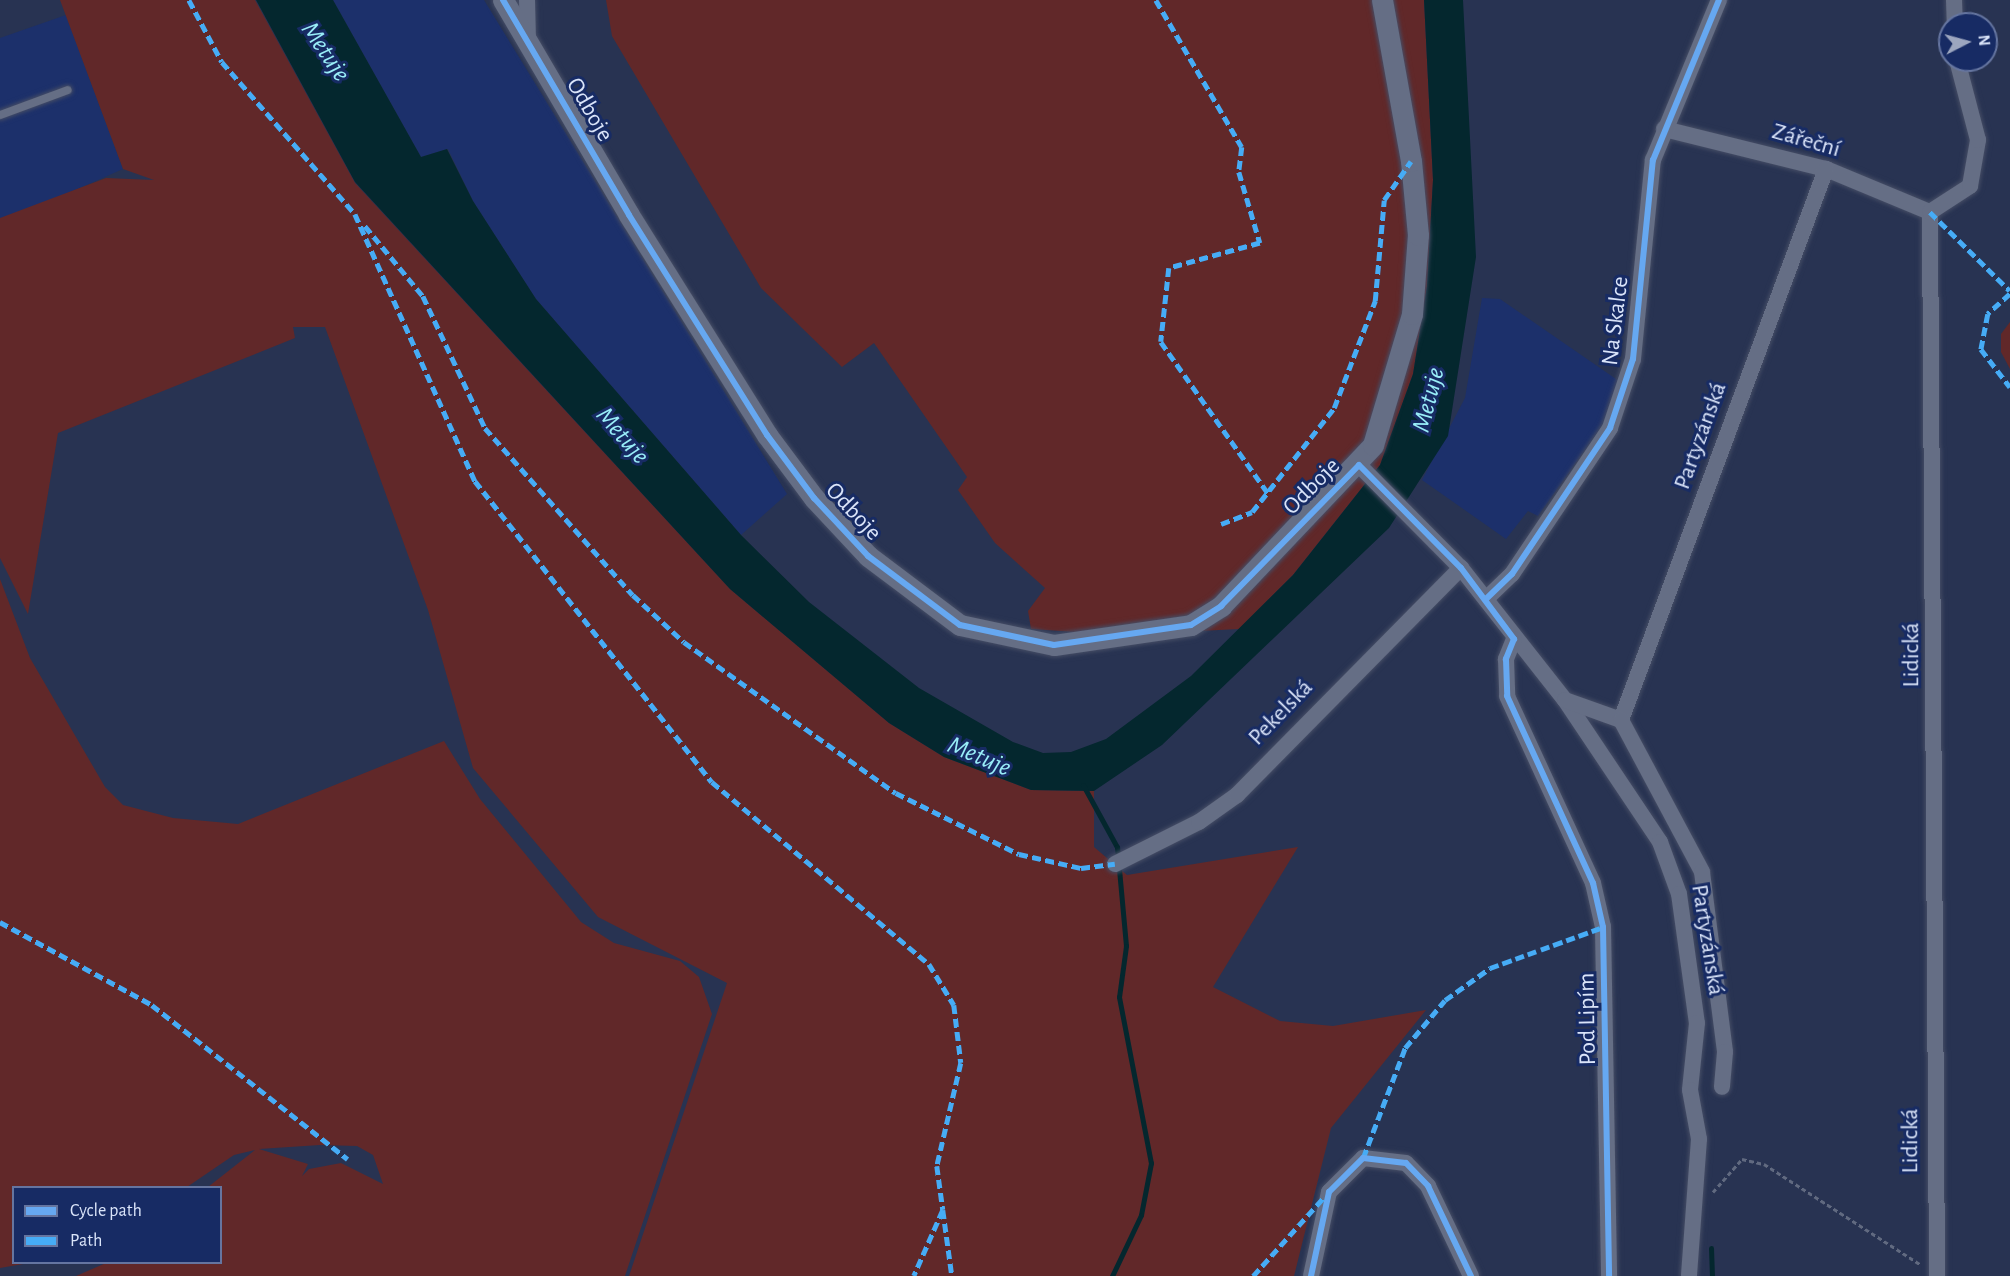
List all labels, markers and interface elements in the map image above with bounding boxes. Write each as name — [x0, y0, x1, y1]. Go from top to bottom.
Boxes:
north arrow — [1938, 12, 1998, 72]
water label: Metuje — [294, 16, 356, 88]
text: N — [1975, 34, 1992, 47]
street label: Odboje — [559, 73, 619, 147]
street label: Zářeční — [1769, 118, 1843, 164]
street label: Na Skalce — [1596, 275, 1636, 367]
water label: Metuje — [1406, 364, 1452, 436]
street label: Partyzánská — [1668, 378, 1734, 494]
water label: Metuje — [589, 401, 655, 471]
street label: Odboje — [1277, 452, 1347, 522]
street label: Odboje — [819, 477, 887, 547]
street label: Lidická — [1898, 623, 1926, 687]
street label: Pekelská — [1243, 674, 1319, 752]
water label: Metuje — [943, 730, 1015, 784]
street label: Partyzánská — [1684, 882, 1730, 998]
street label: Pod Lipím — [1573, 972, 1603, 1066]
street label: Lidická — [1897, 1109, 1925, 1173]
legend — [12, 1186, 222, 1264]
text: Cycle path — [70, 1202, 142, 1220]
text: Path — [70, 1232, 102, 1250]

